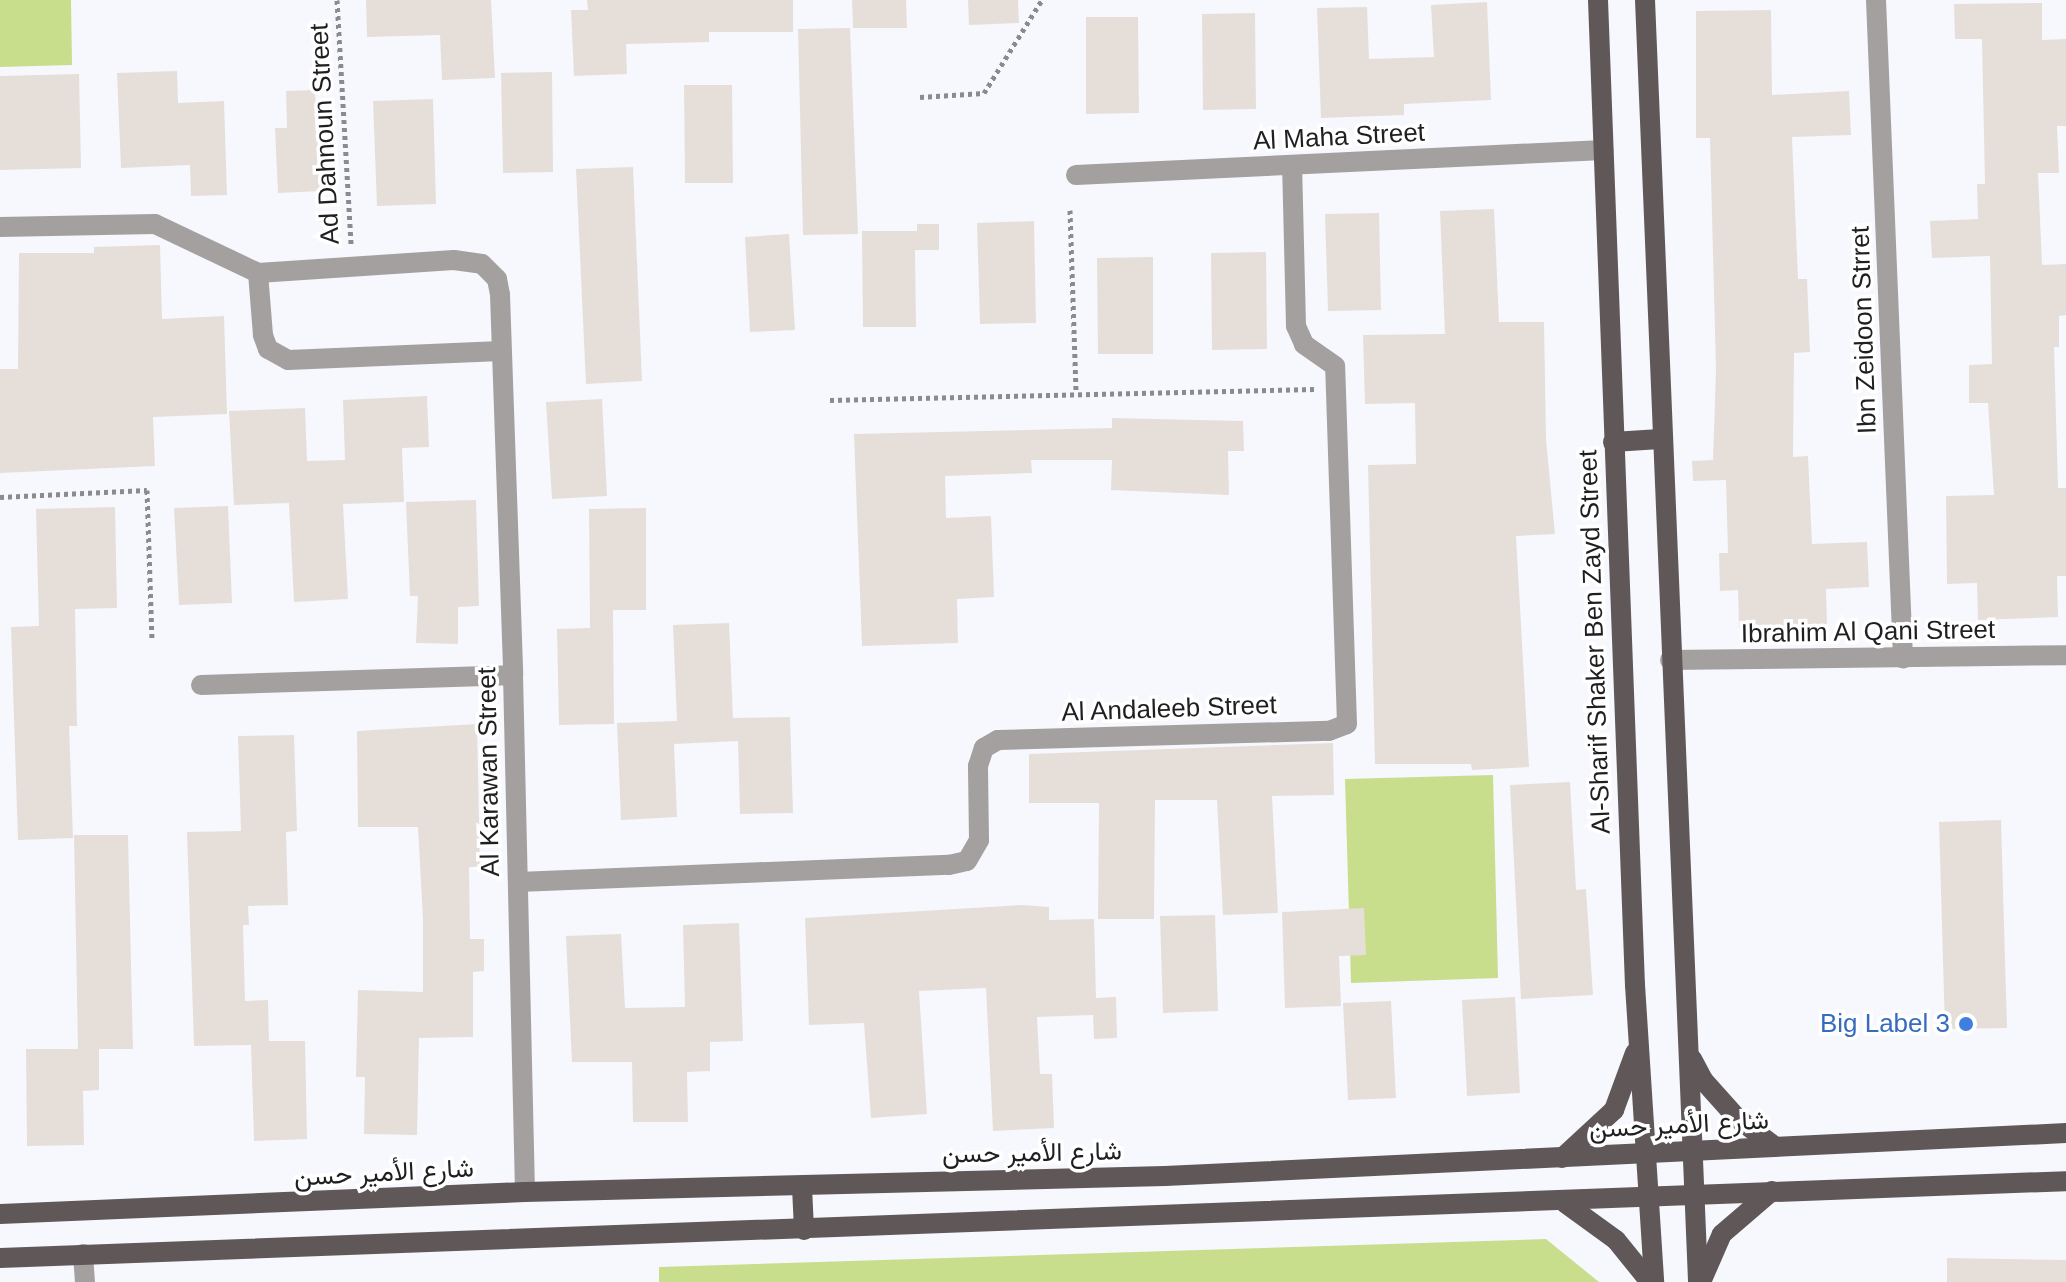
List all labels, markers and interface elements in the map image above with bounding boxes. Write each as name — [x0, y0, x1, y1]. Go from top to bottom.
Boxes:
street label: Ad Dahnoun Street — [304, 23, 346, 245]
street label: Al Maha Street — [1252, 117, 1426, 157]
street label: Ibn Zeidoon Strret — [1845, 225, 1883, 435]
street label: Al-Sharif Shaker Ben Zayd Street — [1573, 449, 1617, 835]
street label: Ibrahim Al Qani Street — [1740, 614, 1996, 650]
street label: Al Karawan Street — [472, 667, 506, 877]
street label: Al Andaleeb Street — [1060, 690, 1278, 728]
place label: Big Label 3 — [1820, 1008, 1950, 1040]
marker: Big Label 3 — [1957, 1015, 1975, 1033]
street label: شارع الأمير حسن — [1588, 1105, 1770, 1145]
street label: شارع الأمير حسن — [942, 1136, 1122, 1170]
street label: شارع الأمير حسن — [293, 1153, 475, 1193]

